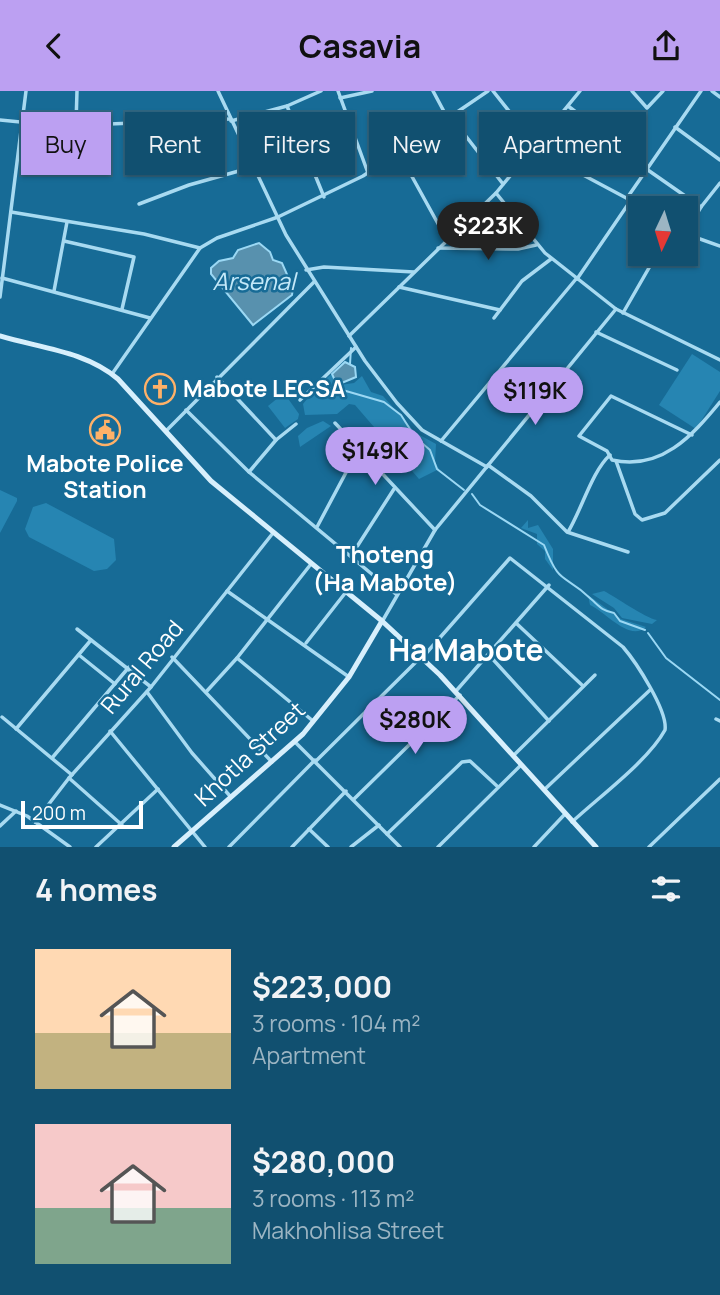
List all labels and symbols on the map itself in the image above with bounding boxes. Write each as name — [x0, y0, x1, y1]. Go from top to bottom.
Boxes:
north arrow — [628, 196, 698, 266]
pin: $223K — [439, 202, 537, 262]
water label: Arsenal — [213, 264, 299, 297]
pin: $119K — [486, 367, 584, 427]
church icon: Mabote LECSA — [143, 372, 177, 406]
place label: Mabote LECSA — [183, 372, 345, 404]
public building icon: Mabote Police Station — [88, 413, 122, 447]
pin: $149K — [326, 427, 424, 487]
place label: Mabote Police Station — [26, 447, 184, 505]
district label: Thoteng (Ha Mabote) — [313, 537, 457, 598]
street label: Rural Road — [93, 613, 190, 720]
district label: Ha Mabote — [388, 629, 544, 670]
street label: Khotla Street — [187, 694, 312, 813]
pin: $280K — [366, 697, 464, 756]
scale bar — [21, 798, 144, 830]

